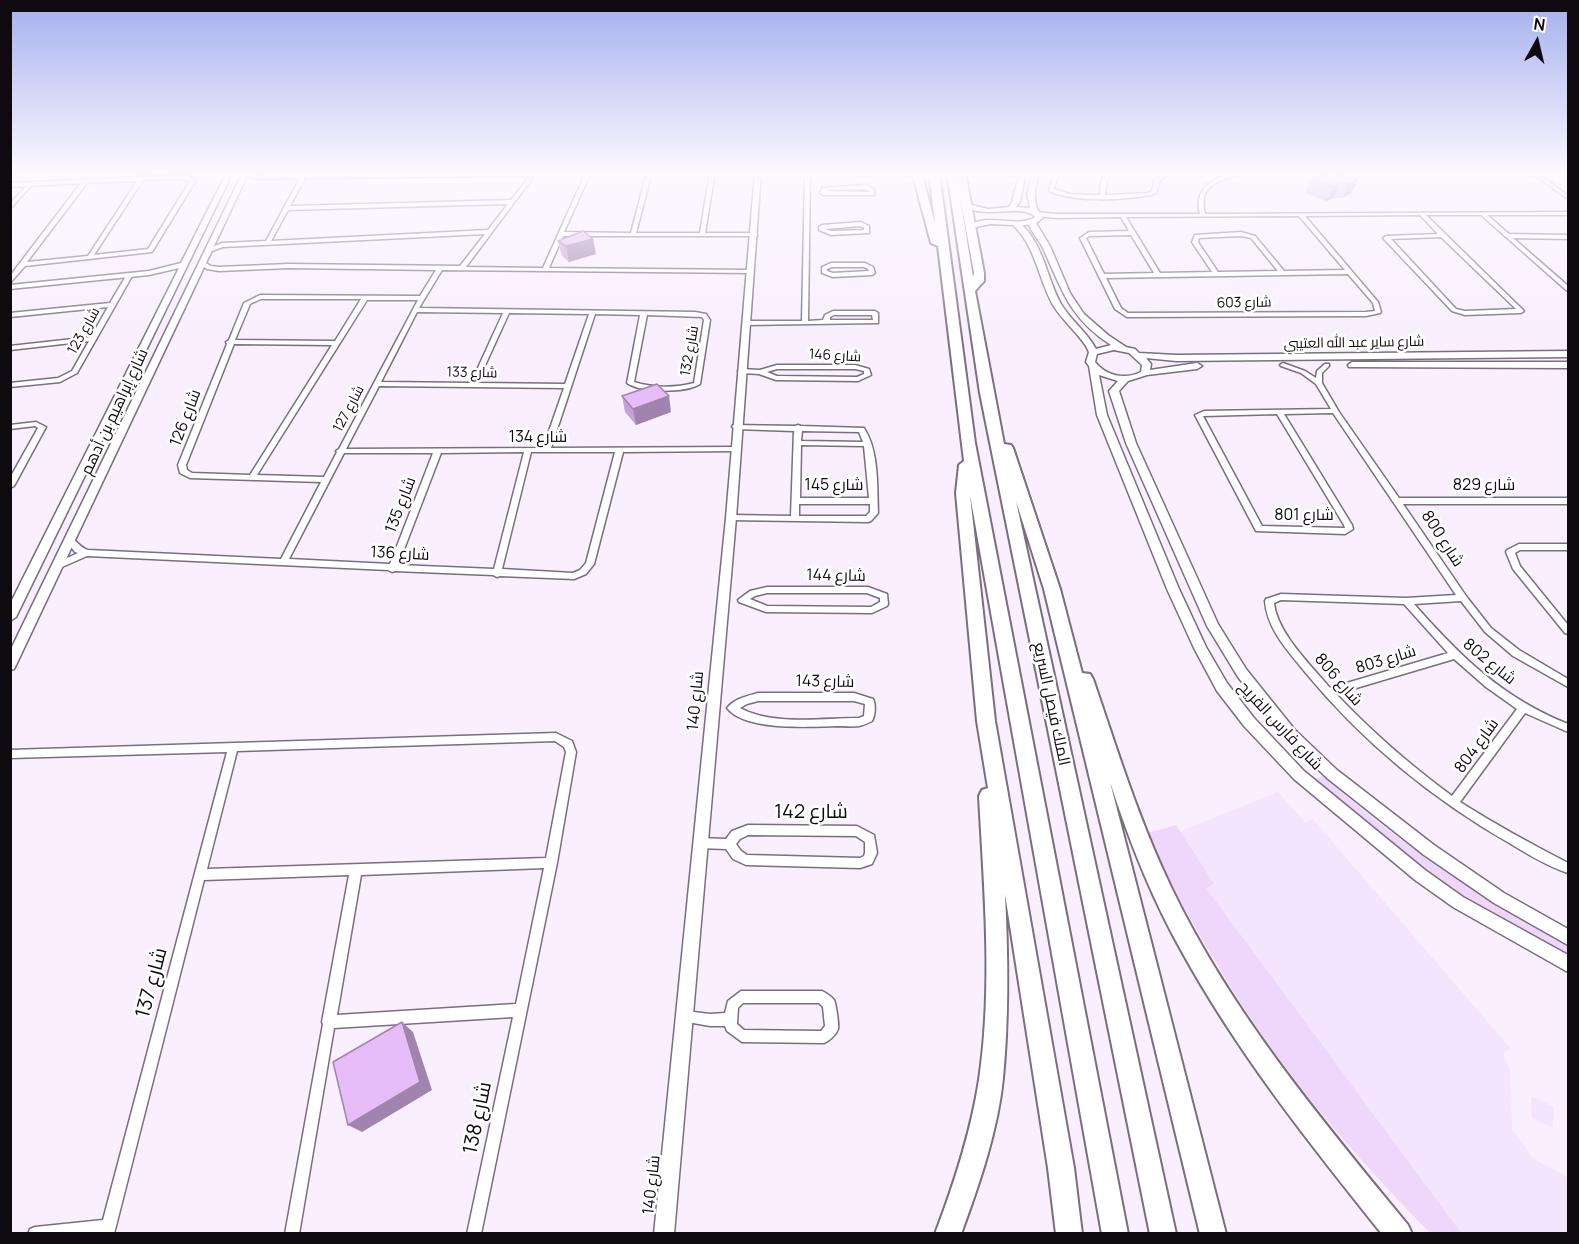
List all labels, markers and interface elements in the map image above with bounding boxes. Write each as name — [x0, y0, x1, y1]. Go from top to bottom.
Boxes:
north arrow — [1507, 12, 1567, 72]
text: N — [1532, 12, 1547, 36]
street label: شارع 603 — [1216, 294, 1272, 312]
street label: شارع 123 — [64, 305, 104, 357]
street label: شارع 132 — [677, 324, 703, 378]
street label: شارع ساير عبد الله العتيبي — [1284, 333, 1424, 353]
street label: شارع إبراهيم بن أدهم — [77, 346, 153, 478]
street label: شارع 146 — [808, 346, 862, 366]
street label: شارع 133 — [446, 364, 498, 382]
street label: شارع 127 — [330, 383, 368, 435]
street label: شارع 126 — [166, 387, 206, 449]
street label: شارع 134 — [509, 428, 567, 448]
street label: شارع 135 — [382, 474, 420, 536]
street label: شارع 145 — [804, 476, 864, 496]
street label: شارع 829 — [1453, 476, 1515, 496]
street label: شارع 801 — [1274, 506, 1334, 526]
street label: شارع 800 — [1417, 507, 1467, 571]
street label: شارع 136 — [370, 543, 430, 565]
street label: شارع 144 — [806, 566, 866, 586]
street label: شارع 802 — [1459, 635, 1519, 689]
street label: الملك فيصل السريع — [1029, 640, 1073, 768]
street label: شارع 803 — [1354, 642, 1418, 678]
street label: شارع 806 — [1310, 650, 1366, 710]
street label: شارع 140 — [684, 670, 708, 732]
street label: شارع 143 — [795, 672, 855, 692]
street label: شارع فارس الفريح — [1234, 677, 1326, 775]
street label: شارع 804 — [1451, 715, 1503, 777]
street label: شارع 142 — [774, 800, 848, 824]
street label: شارع 137 — [131, 945, 173, 1021]
street label: شارع 138 — [459, 1080, 497, 1156]
street label: شارع 140 — [639, 1154, 665, 1216]

